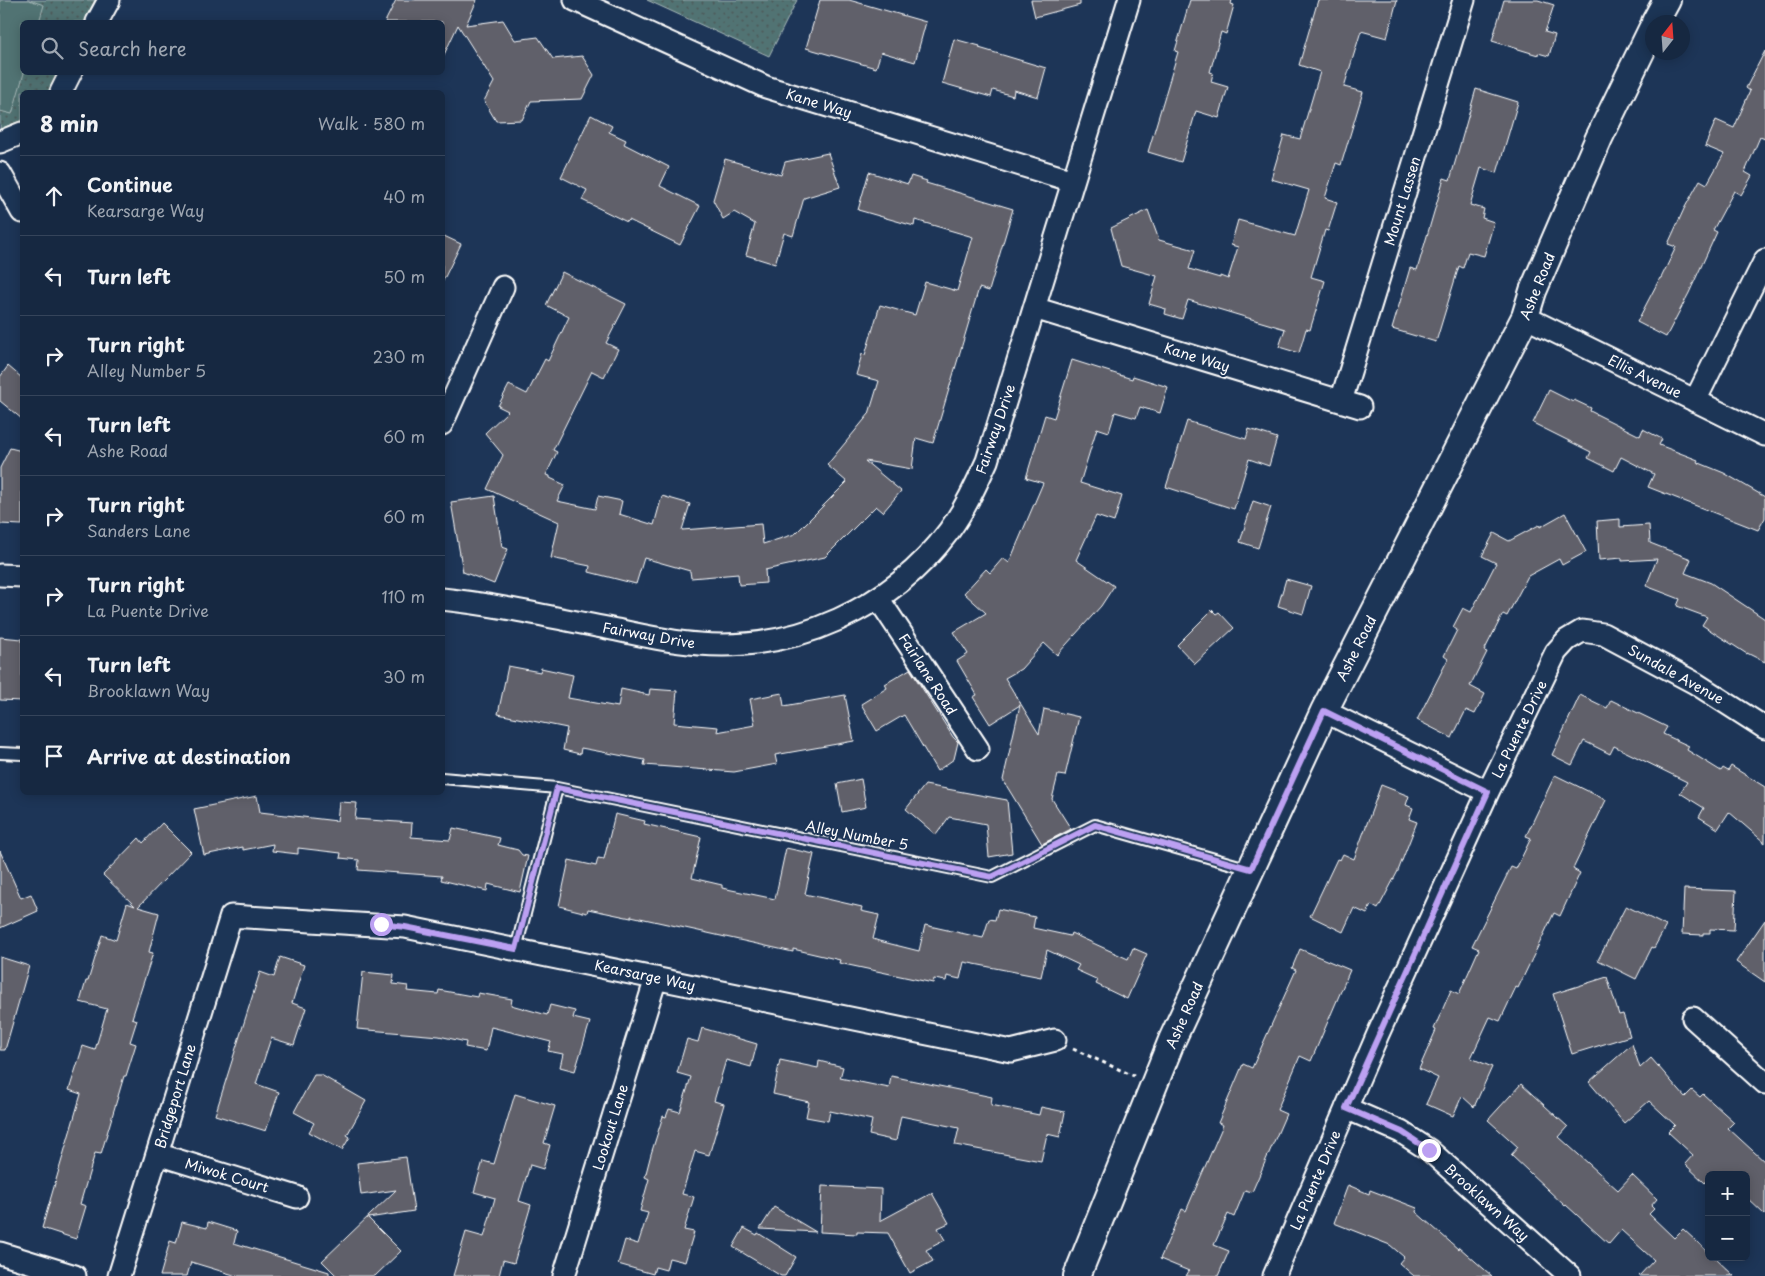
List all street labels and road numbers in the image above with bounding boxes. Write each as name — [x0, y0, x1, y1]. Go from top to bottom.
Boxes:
street label: Kane Way — [783, 83, 855, 123]
street label: Mount Lassen — [1378, 154, 1426, 248]
street label: Ashe Road — [1514, 249, 1560, 323]
street label: Kane Way — [1161, 337, 1233, 377]
street label: Ellis Avenue — [1605, 349, 1686, 403]
street label: Fairway Drive — [970, 381, 1020, 477]
street label: Ashe Road — [1331, 612, 1381, 684]
street label: Fairway Drive — [601, 616, 697, 654]
street label: Fairlane Road — [894, 629, 962, 719]
street label: Sundale Avenue — [1624, 639, 1728, 709]
street label: La Puente Drive — [1486, 676, 1552, 782]
street label: Alley Number 5 — [804, 815, 910, 855]
street label: Kearsarge Way — [593, 954, 697, 996]
street label: Ashe Road — [1160, 978, 1208, 1052]
street label: Bridgeport Lane — [149, 1041, 201, 1151]
street label: Lookout Lane — [587, 1081, 633, 1173]
street label: La Puente Drive — [1284, 1126, 1346, 1233]
street label: Miwok Court — [183, 1152, 272, 1198]
street label: Brooklawn Way — [1440, 1158, 1534, 1246]

